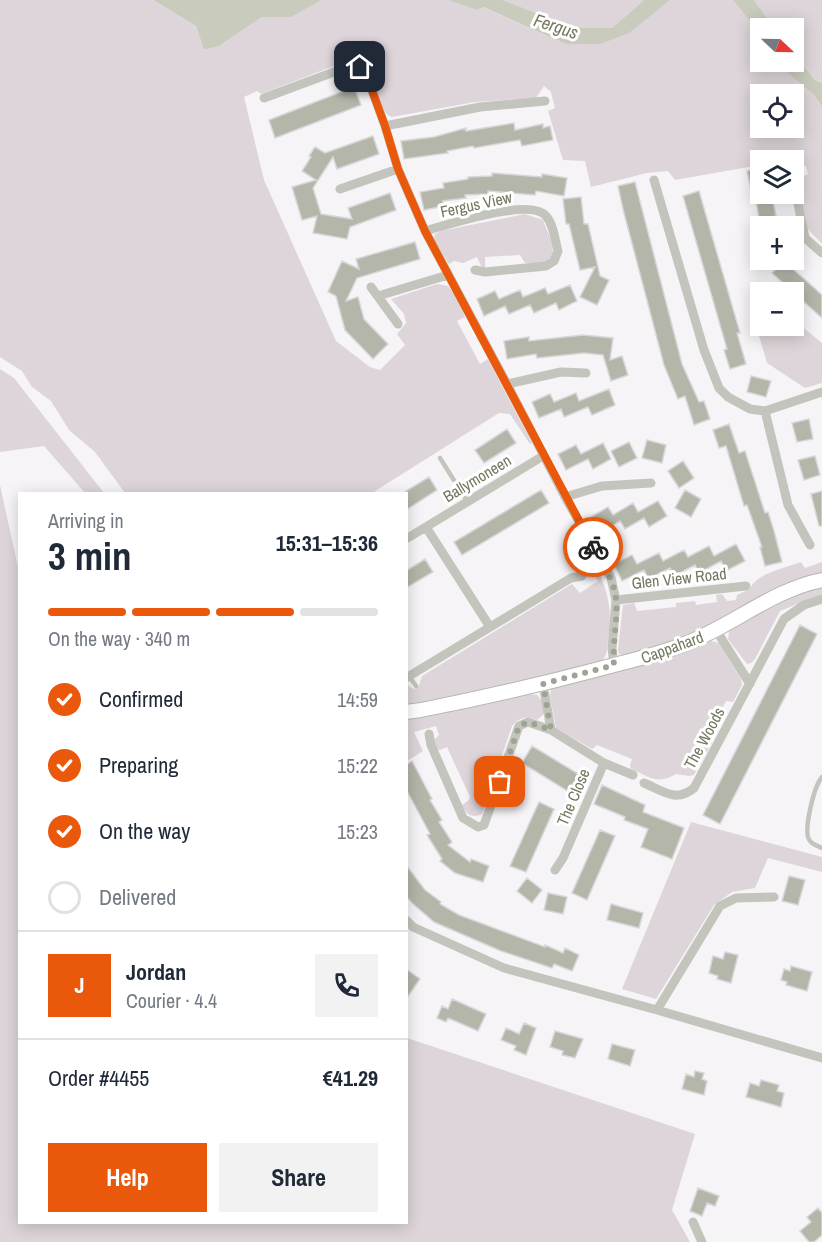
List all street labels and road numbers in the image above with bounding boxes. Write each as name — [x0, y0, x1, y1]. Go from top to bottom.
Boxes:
street label: Fergus View — [438, 186, 514, 222]
street label: Ballymoneen — [439, 449, 515, 507]
street label: Glen View Road — [630, 562, 728, 594]
street label: Cappahard — [638, 626, 706, 668]
street label: The Woods — [679, 703, 729, 773]
street label: The Close — [551, 765, 595, 829]

